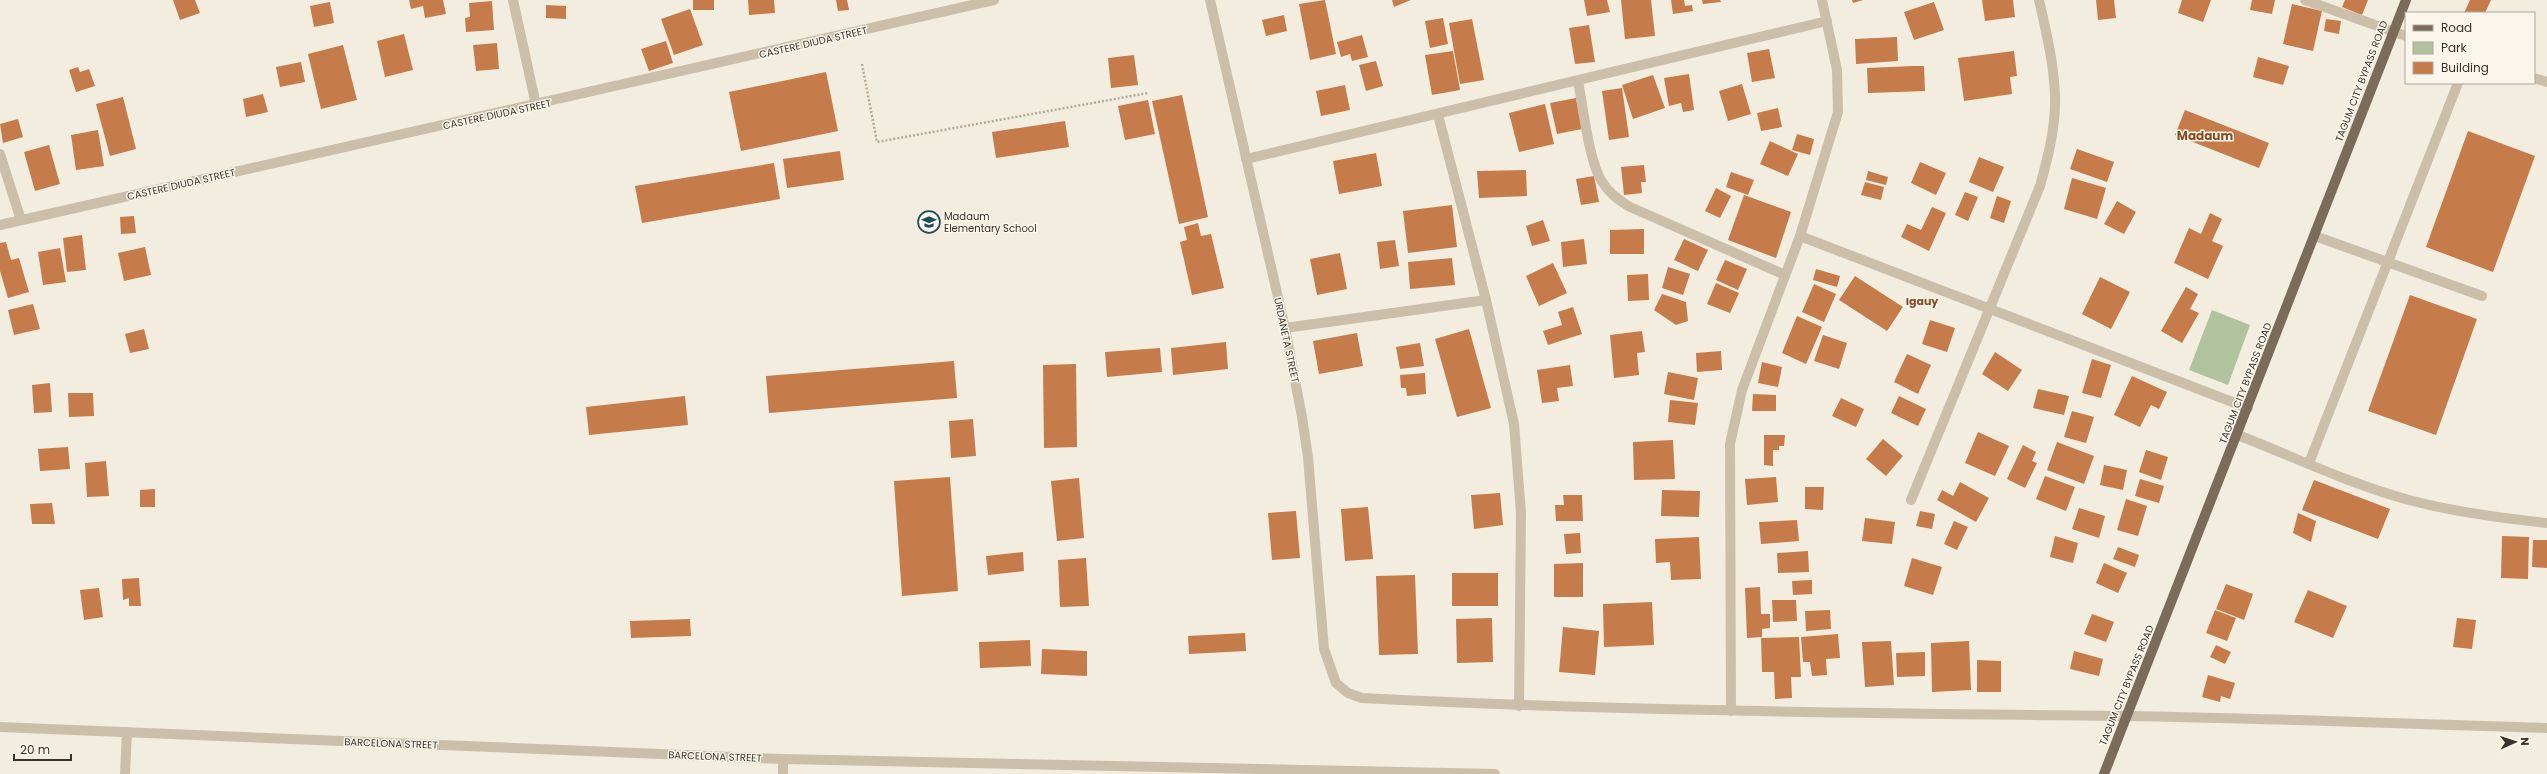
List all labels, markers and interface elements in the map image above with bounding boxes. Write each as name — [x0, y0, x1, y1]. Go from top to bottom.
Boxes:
legend — [2405, 12, 2535, 84]
street label: TAGUM CITY BYPASS ROAD — [2331, 18, 2392, 144]
text: Road — [2441, 19, 2472, 36]
street label: CASTERE DIUDA STREET — [758, 23, 869, 62]
text: Park — [2441, 39, 2468, 56]
text: Building — [2441, 59, 2489, 76]
street label: CASTERE DIUDA STREET — [441, 96, 553, 133]
district label: Madaum — [2177, 127, 2233, 144]
street label: CASTERE DIUDA STREET — [126, 165, 237, 204]
school or university icon: Madaum Elementary School — [916, 209, 942, 235]
place label: Madaum Elementary School — [944, 209, 1037, 236]
district label: Igauy — [1906, 293, 1938, 309]
street label: URDANETA STREET — [1270, 296, 1303, 385]
street label: TAGUM CITY BYPASS ROAD — [2215, 320, 2276, 446]
street label: TAGUM CITY BYPASS ROAD — [2095, 623, 2158, 748]
north arrow — [2495, 722, 2535, 762]
street label: BARCELONA STREET — [344, 734, 439, 753]
scale bar — [14, 736, 71, 762]
text: N — [2517, 737, 2533, 746]
text: 20 m — [20, 741, 50, 758]
street label: BARCELONA STREET — [668, 747, 763, 766]

